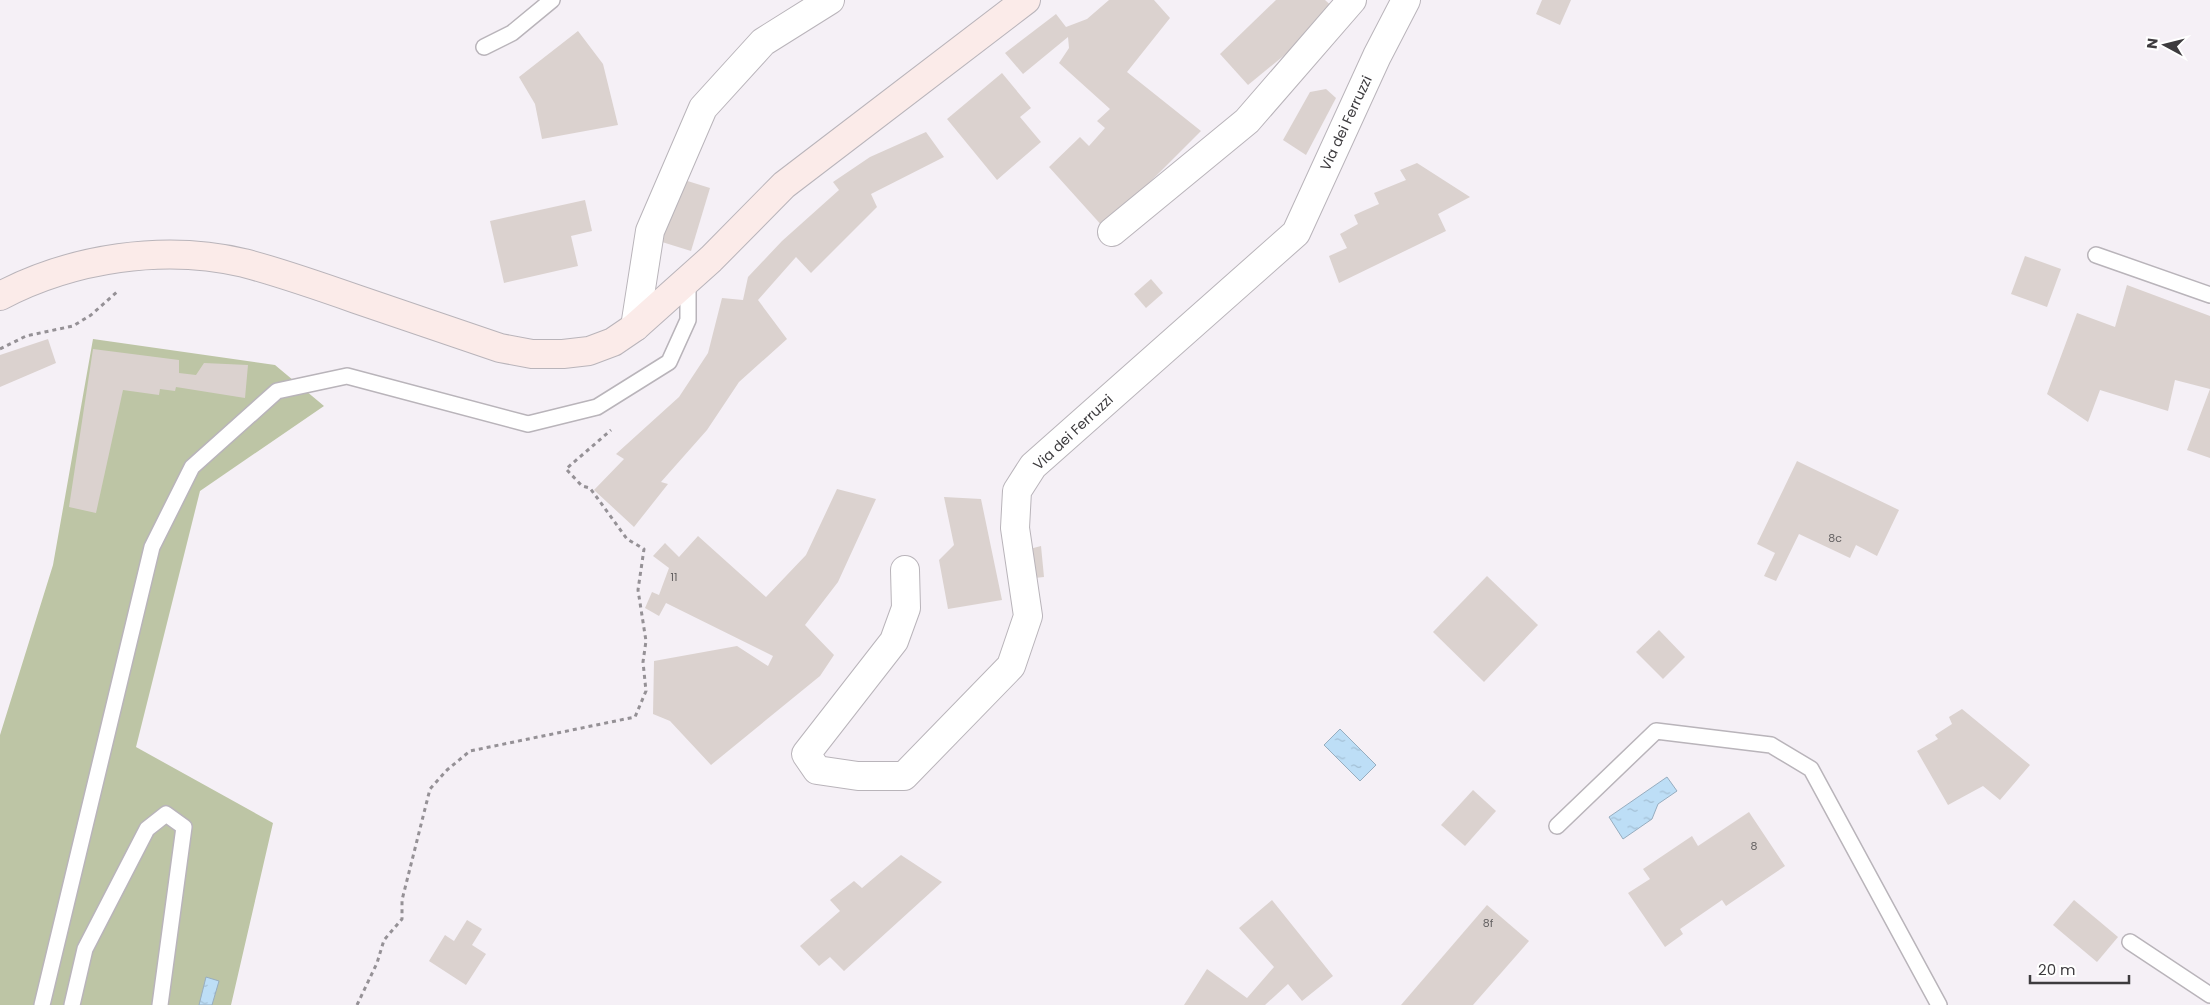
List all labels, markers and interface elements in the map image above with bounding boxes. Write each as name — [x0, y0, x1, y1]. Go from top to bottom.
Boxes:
north arrow — [2140, 20, 2190, 70]
text: N — [2142, 37, 2163, 50]
street label: Via dei Ferruzzi — [1315, 72, 1377, 174]
street label: Via dei Ferruzzi — [1029, 390, 1117, 474]
house number: 8c — [1828, 530, 1842, 546]
house number: 11 — [670, 569, 678, 585]
house number: 8 — [1751, 838, 1758, 854]
house number: 8f — [1483, 915, 1494, 931]
scale bar — [2030, 952, 2129, 984]
text: 20 m — [2038, 959, 2076, 980]

